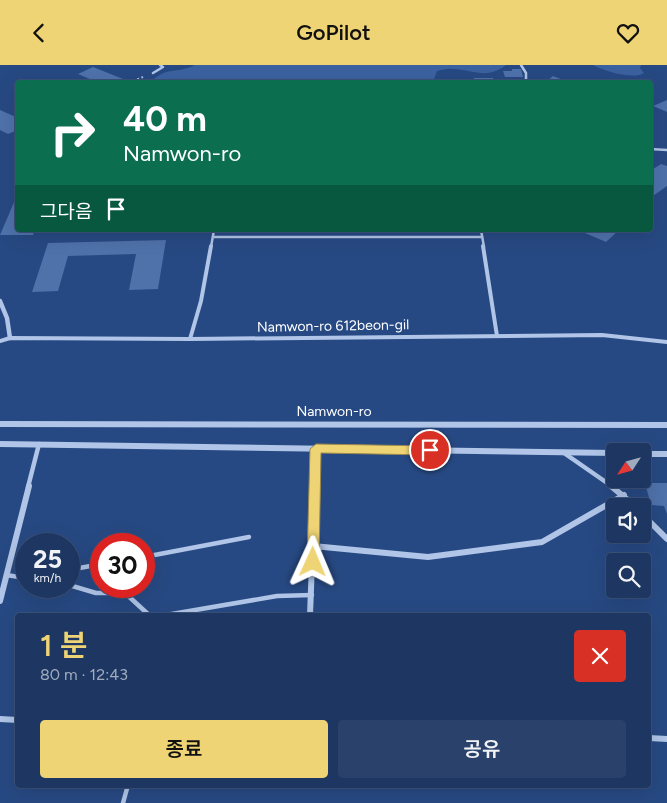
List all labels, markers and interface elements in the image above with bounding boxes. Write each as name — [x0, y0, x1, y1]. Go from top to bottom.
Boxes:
icon: back — [25, 19, 53, 47]
text: GoPilot — [296, 19, 371, 46]
icon: heart — [614, 19, 642, 47]
text: 40 m — [123, 98, 207, 140]
icon: right — [40, 100, 105, 165]
text: Namwon-ro — [123, 140, 241, 167]
icon: arrive — [102, 195, 130, 223]
text: 그다음 — [40, 200, 92, 223]
street label: Namwon-ro 612beon-gil — [257, 316, 409, 336]
street label: Namwon-ro — [296, 403, 372, 420]
pin — [409, 429, 451, 471]
icon: arrive — [416, 436, 444, 464]
north arrow — [606, 443, 651, 487]
map controls — [606, 443, 651, 598]
button: sound — [606, 498, 651, 543]
speed limit sign: 30 — [90, 533, 155, 598]
position arrow — [286, 535, 338, 587]
text: 25 — [33, 544, 62, 574]
button: search — [606, 553, 651, 598]
text: km/h — [34, 571, 61, 585]
text: 1 분 — [40, 627, 87, 664]
button: close — [574, 630, 626, 682]
text: 80 m · 12:43 — [40, 665, 128, 684]
button: 종료 — [40, 720, 328, 778]
button: 공유 — [338, 720, 626, 778]

